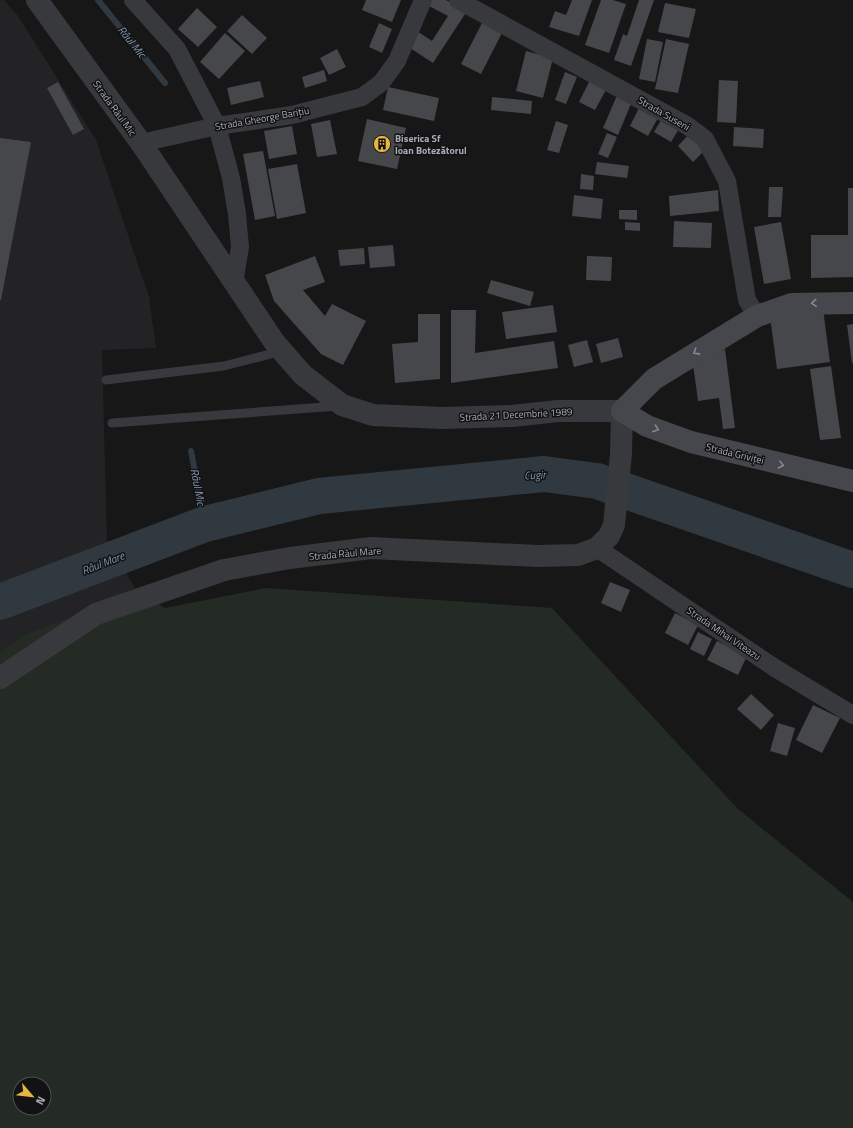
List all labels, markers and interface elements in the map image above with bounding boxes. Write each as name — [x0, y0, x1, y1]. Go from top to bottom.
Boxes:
water label: Râul Mic — [114, 23, 151, 63]
street label: Strada Râul Mic — [89, 77, 140, 139]
street label: Strada Suseni — [635, 92, 693, 134]
street label: Strada Gheorge Barițiu — [214, 103, 310, 134]
place label: Biserica Sf Ioan Botezătorul — [395, 131, 467, 158]
building icon: Biserica Sf Ioan Botezătorul — [372, 134, 392, 154]
one-way arrow — [811, 299, 817, 308]
one-way arrow — [693, 347, 700, 355]
street label: Strada 21 Decembrie 1989 — [459, 404, 573, 425]
one-way arrow — [653, 425, 660, 433]
street label: Strada Griviței — [704, 439, 765, 468]
one-way arrow — [777, 460, 784, 469]
water label: Cugir — [524, 466, 548, 484]
water label: Râul Mic — [187, 467, 210, 508]
street label: Strada Râul Mare — [308, 543, 382, 564]
water label: Râul Mare — [79, 547, 127, 578]
street label: Strada Mihai Viteazu — [684, 603, 764, 664]
north arrow — [12, 1076, 52, 1116]
text: N — [32, 1094, 50, 1108]

